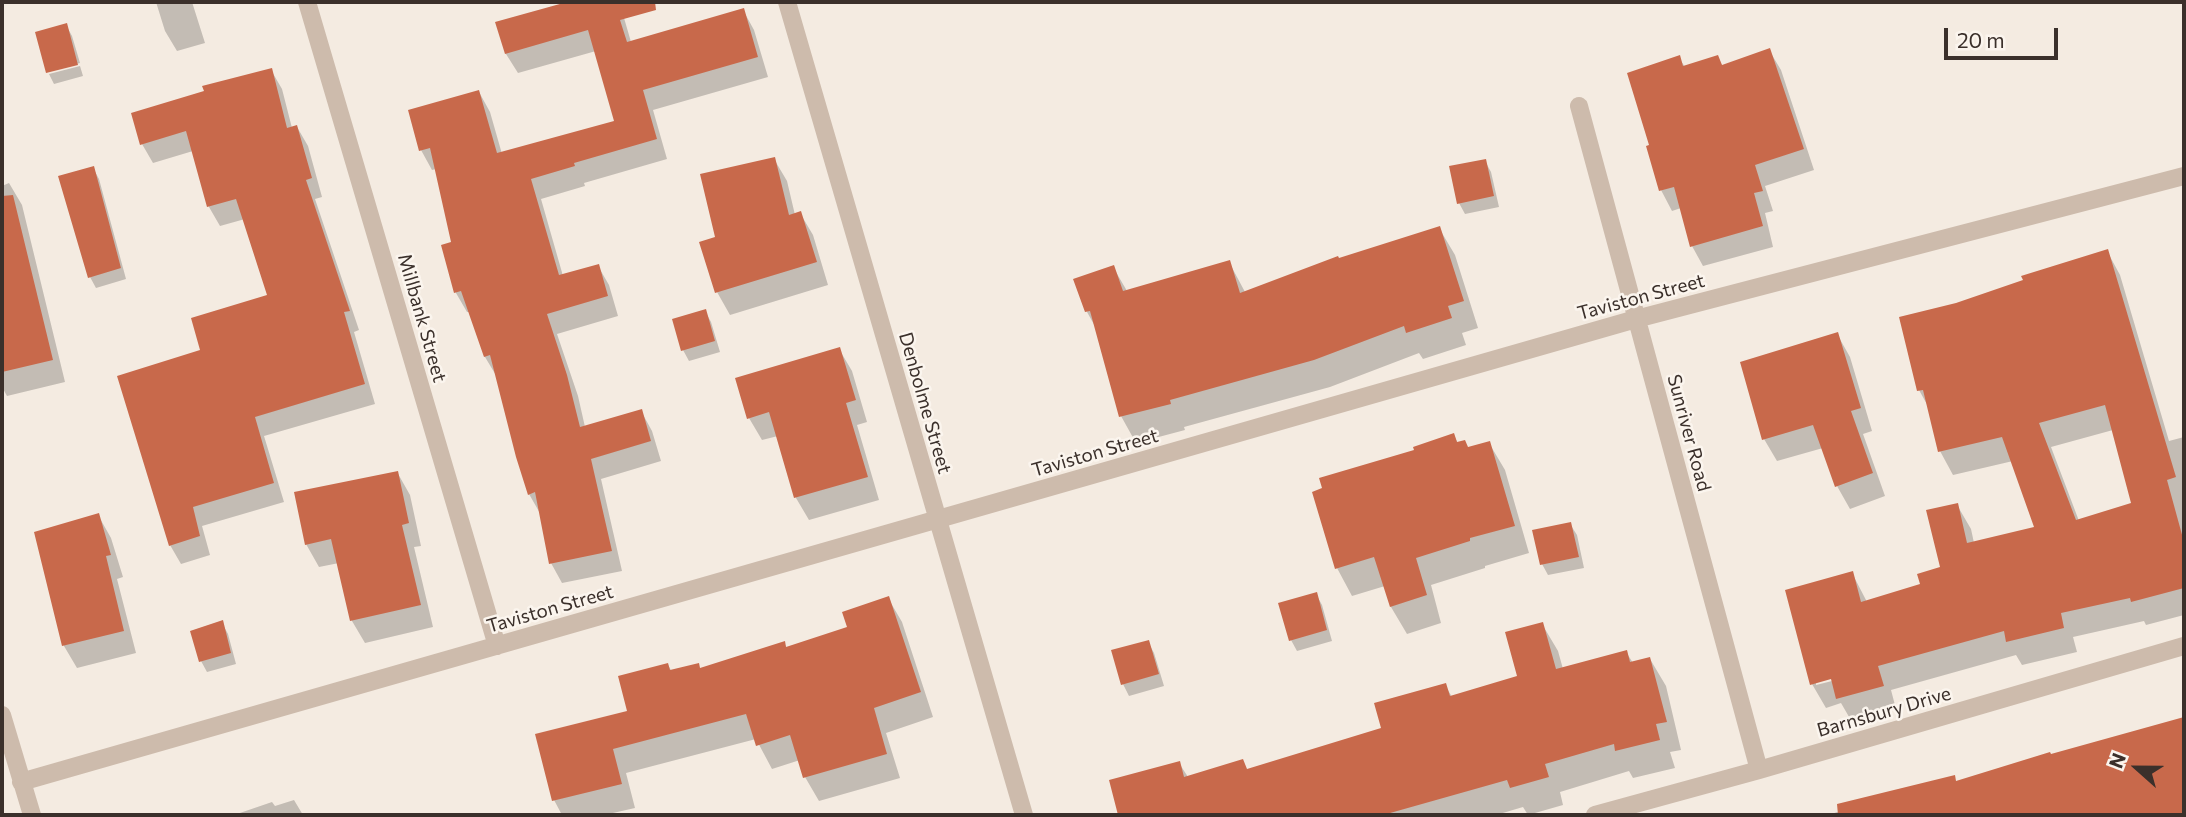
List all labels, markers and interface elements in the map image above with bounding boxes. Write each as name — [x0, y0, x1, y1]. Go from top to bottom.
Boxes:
scale bar — [1948, 14, 2062, 58]
text: 20 m — [1957, 27, 2005, 52]
street label: Millbank Street — [393, 251, 451, 385]
street label: Taviston Street — [1575, 269, 1707, 325]
street label: Denbolme Street — [894, 330, 956, 476]
street label: Sunriver Road — [1662, 372, 1716, 494]
street label: Taviston Street — [1029, 424, 1161, 482]
street label: Taviston Street — [484, 580, 616, 638]
street label: Barnsbury Drive — [1814, 682, 1954, 742]
north arrow — [2102, 733, 2172, 803]
text: N — [2104, 750, 2130, 771]

